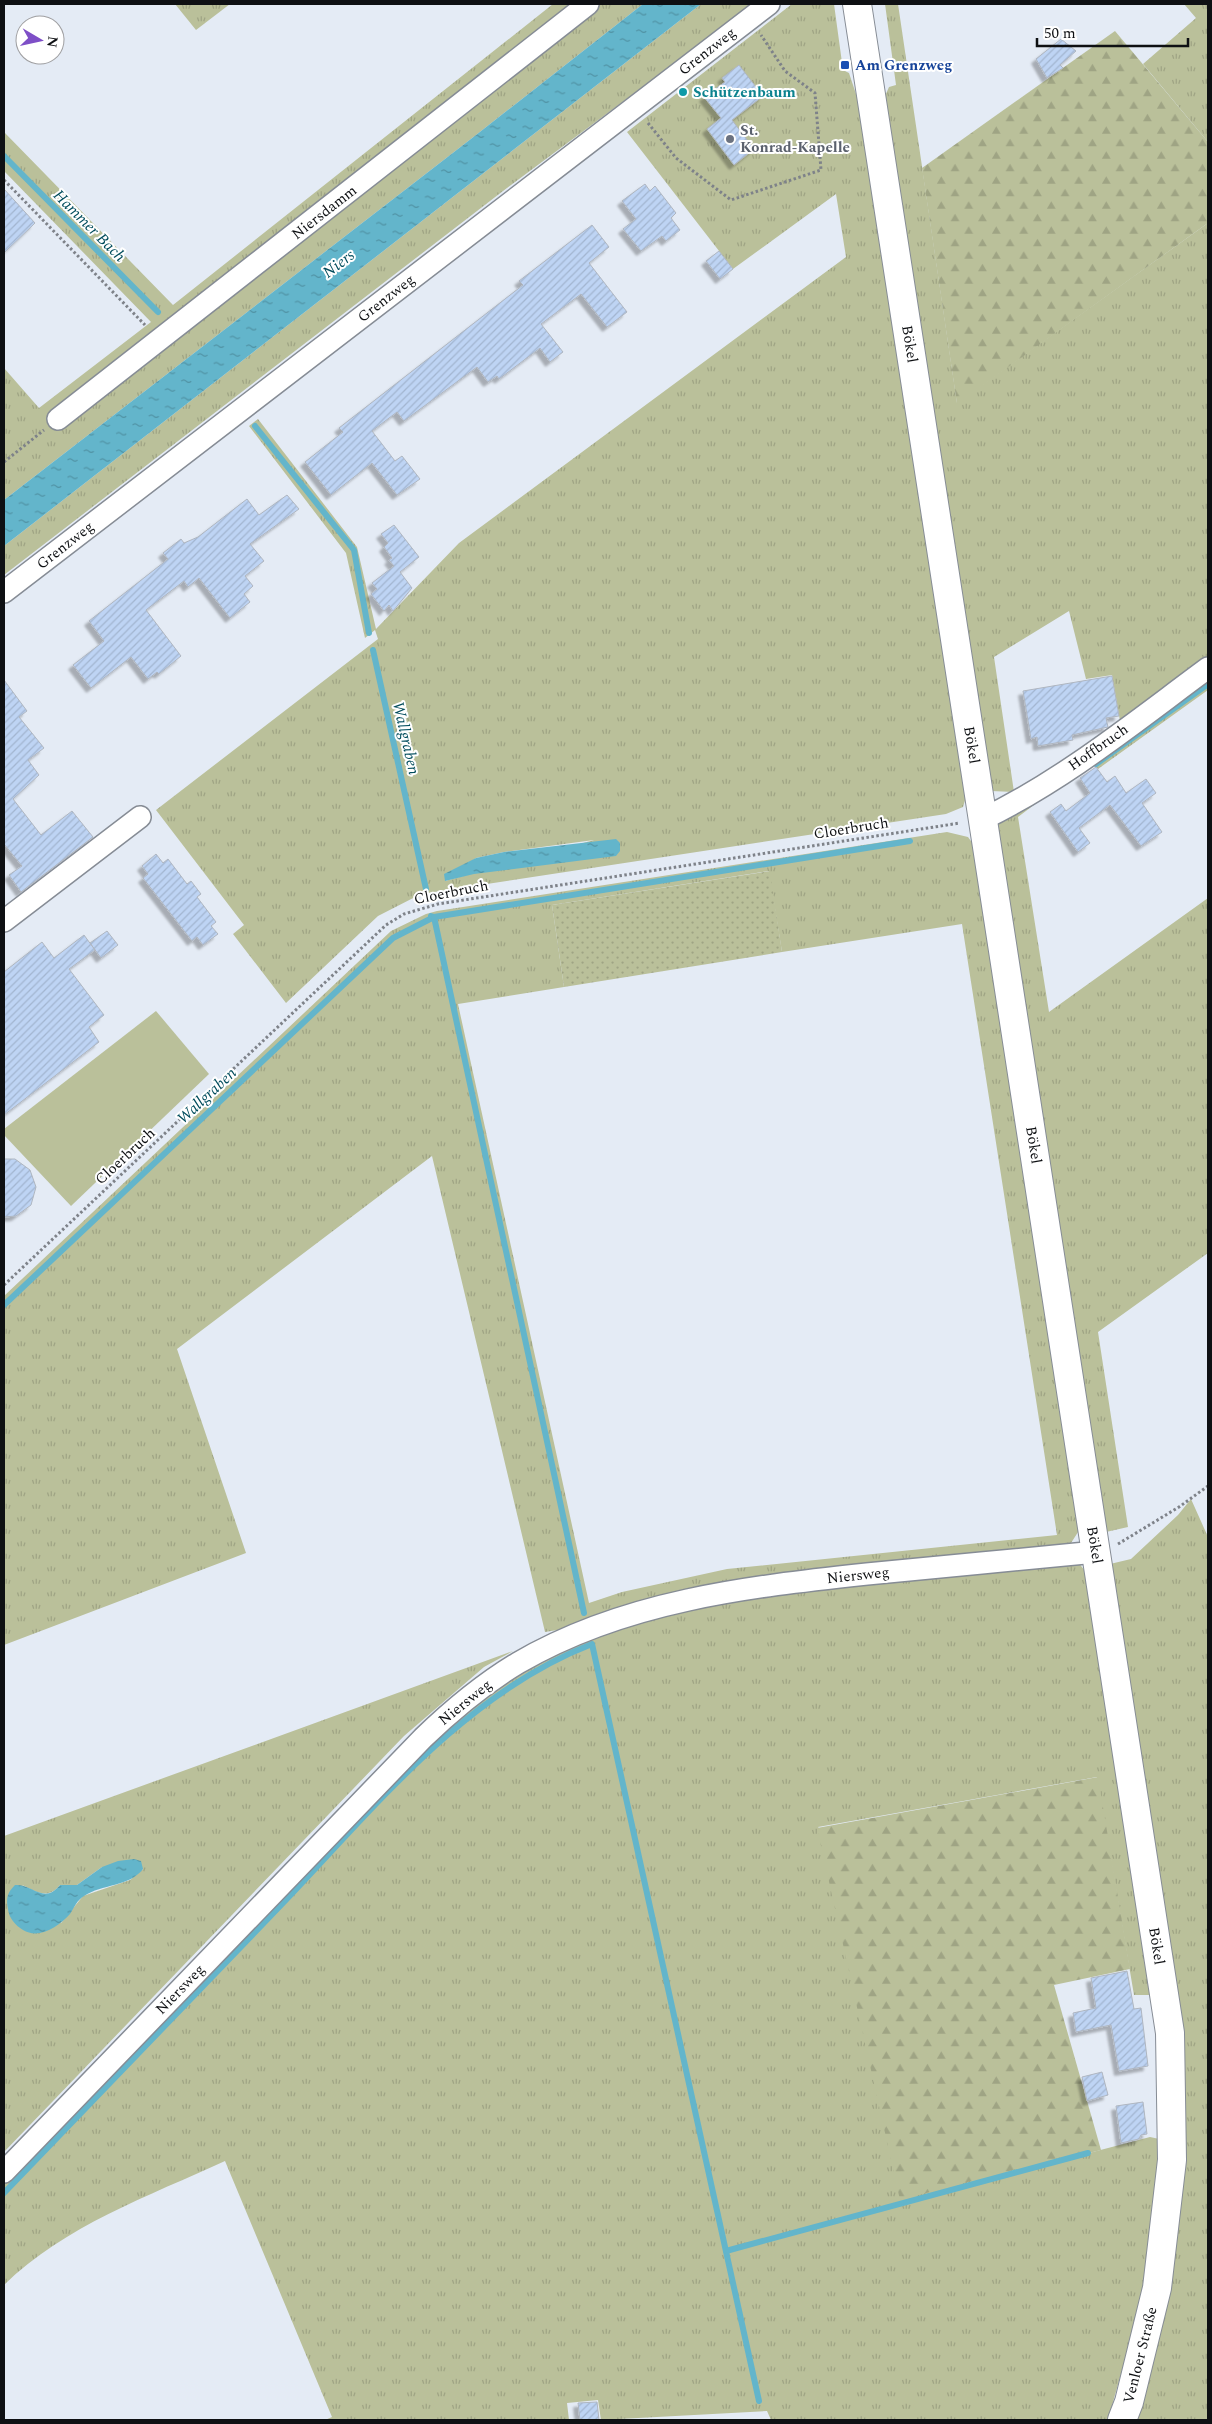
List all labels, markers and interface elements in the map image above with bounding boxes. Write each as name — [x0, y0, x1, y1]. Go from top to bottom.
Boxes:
north arrow — [15, 15, 65, 65]
scale bar — [1037, 15, 1188, 47]
street label: Grenzweg — [674, 22, 741, 81]
text: 50 m — [1044, 22, 1076, 45]
text: N — [41, 35, 64, 49]
place label: Am Grenzweg — [855, 54, 952, 77]
marker: Am Grenzweg — [839, 59, 851, 71]
place label: Schützenbaum — [693, 81, 796, 104]
marker: Schützenbaum — [677, 86, 689, 98]
place label: St. Konrad-Kapelle — [740, 119, 850, 159]
marker: St. Konrad-Kapelle — [724, 133, 736, 145]
street label: Niersdamm — [287, 179, 362, 245]
water label: Hammer Bach — [47, 184, 131, 268]
water label: Niers — [317, 243, 360, 284]
street label: Grenzweg — [353, 269, 420, 328]
street label: Bökel — [895, 324, 924, 365]
street label: Grenzweg — [32, 516, 99, 575]
water label: Wallgraben — [386, 699, 426, 778]
street label: Hoffbruch — [1063, 718, 1133, 777]
street label: Bökel — [957, 725, 986, 766]
street label: Cloerbruch — [812, 811, 890, 846]
street label: Cloerbruch — [412, 874, 491, 911]
water label: Wallgraben — [171, 1061, 242, 1130]
street label: Cloerbruch — [90, 1122, 161, 1190]
street label: Bökel — [1019, 1125, 1048, 1166]
street label: Bökel — [1080, 1525, 1109, 1566]
street label: Niersweg — [825, 1561, 891, 1590]
street label: Niersweg — [434, 1674, 497, 1731]
street label: Bökel — [1142, 1926, 1171, 1967]
street label: Niersweg — [150, 1959, 211, 2020]
street label: Venloer Straße — [1117, 2304, 1164, 2406]

